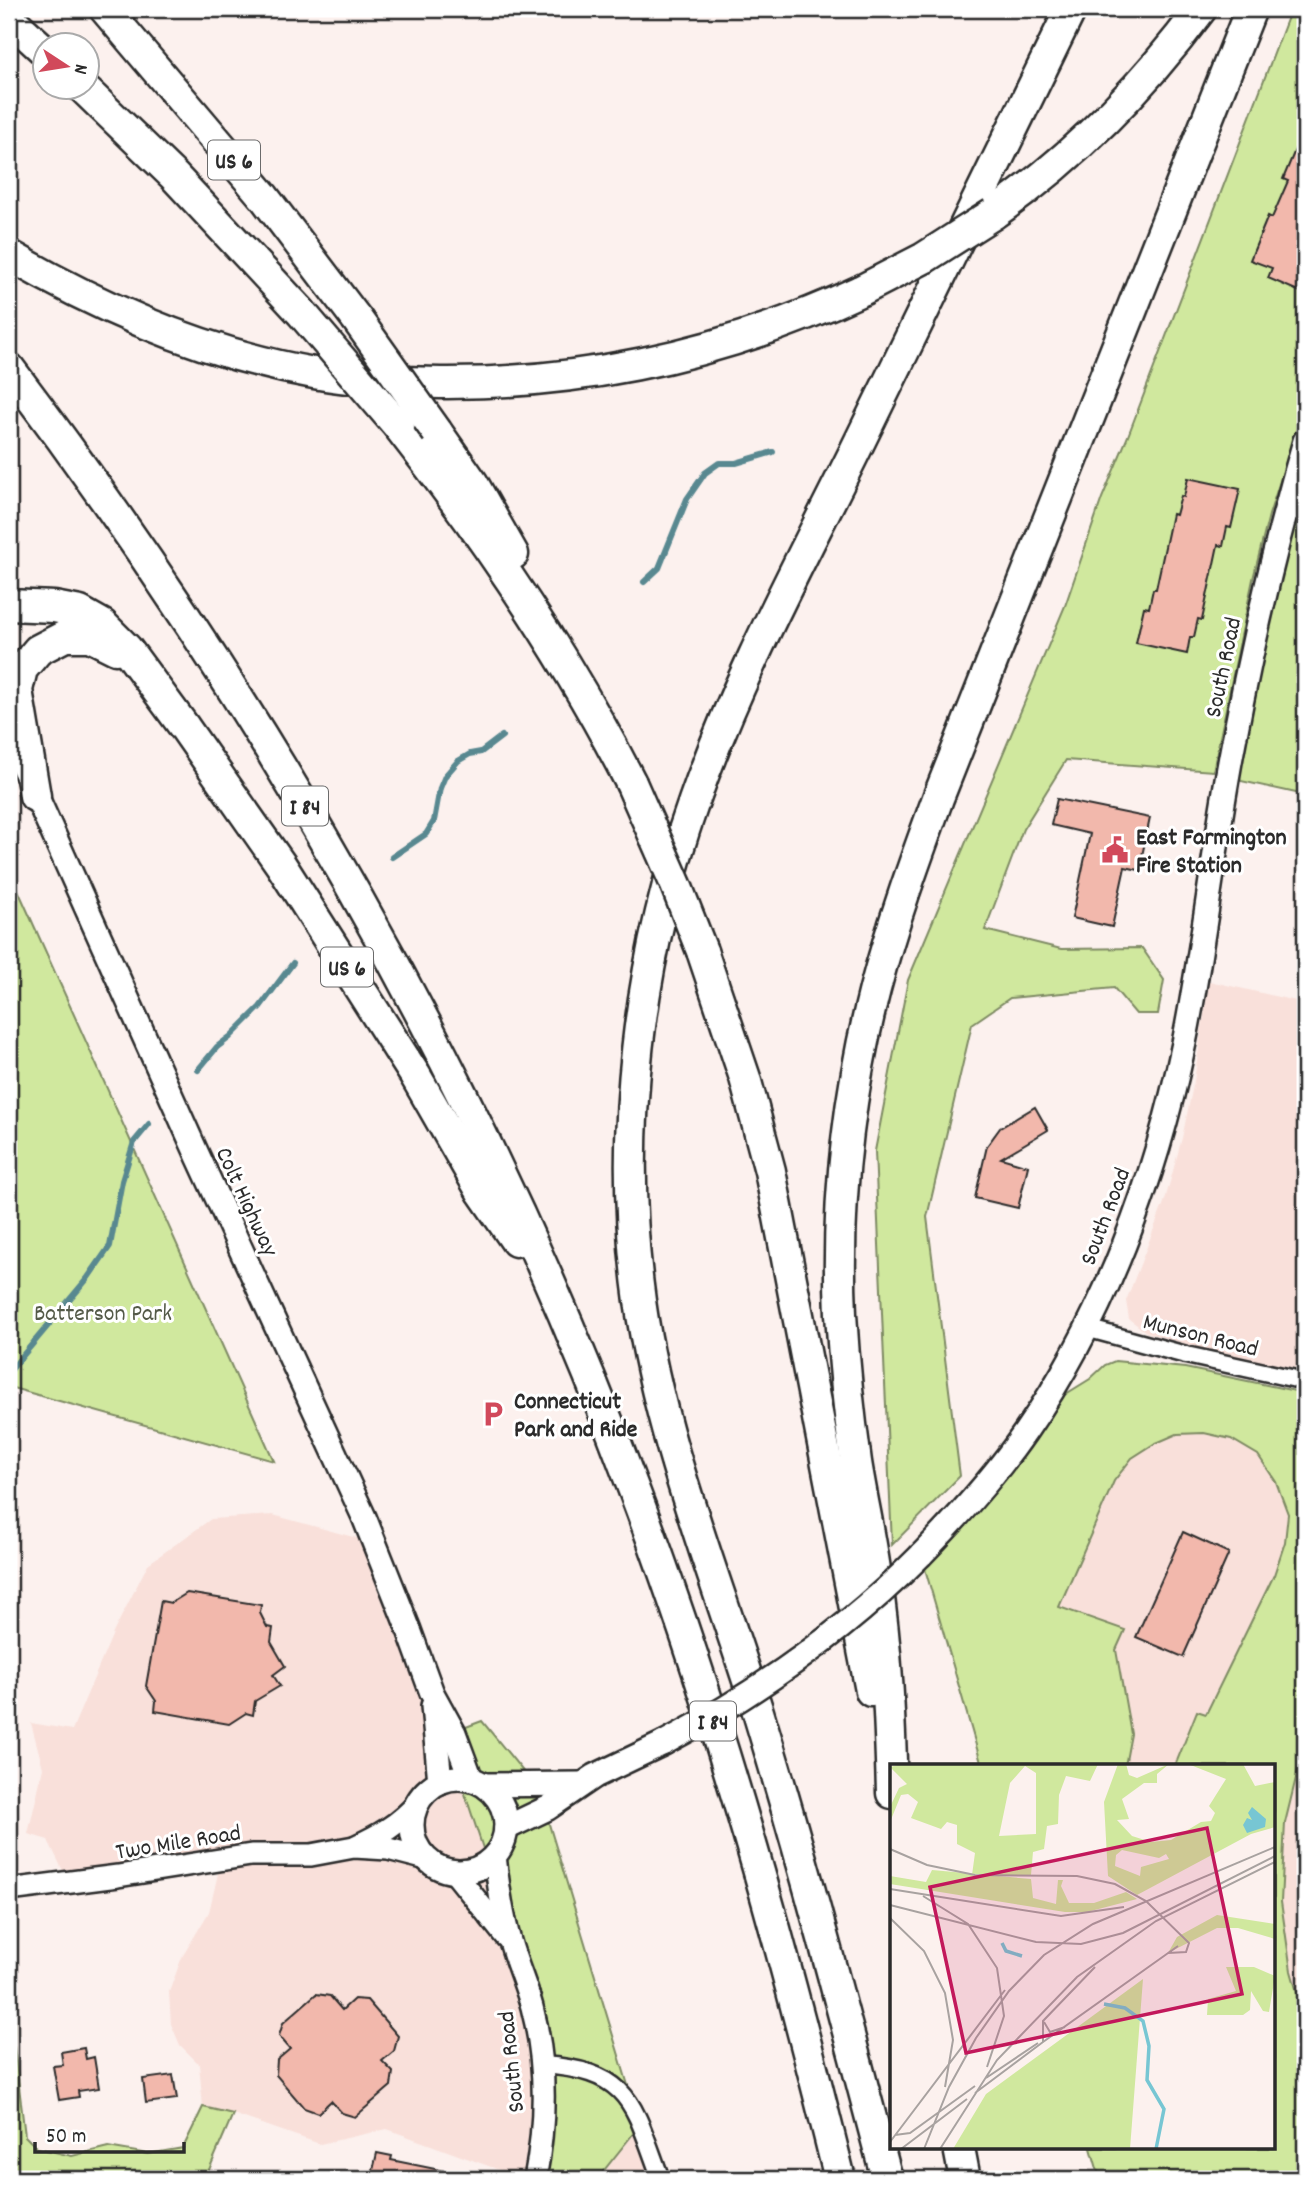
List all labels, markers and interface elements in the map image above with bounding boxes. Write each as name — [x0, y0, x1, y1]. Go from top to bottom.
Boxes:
north arrow — [32, 32, 102, 102]
text: N — [65, 61, 93, 76]
road number: US 6 — [208, 140, 260, 180]
street label: South Road — [1198, 614, 1252, 721]
road number: I 84 — [282, 786, 328, 826]
place label: East Farmington Fire Station — [1136, 822, 1287, 884]
public building icon: East Farmington Fire Station — [1100, 835, 1130, 865]
road number: US 6 — [321, 948, 373, 986]
street label: Colt Highway — [205, 1142, 286, 1264]
street label: South Road — [1073, 1163, 1141, 1271]
park label: Batterson Park — [34, 1298, 172, 1332]
street label: Munson Road — [1139, 1306, 1262, 1368]
place label: Connecticut Park and Ride — [514, 1386, 638, 1448]
parking icon: Connecticut Park and Ride — [478, 1399, 508, 1429]
road number: I 84 — [690, 1702, 736, 1740]
inset map — [890, 1764, 1276, 2150]
street label: Two Mile Road — [113, 1817, 244, 1871]
street label: South Road — [491, 2009, 535, 2114]
scale bar — [35, 2111, 184, 2155]
text: 50 m — [46, 2123, 86, 2153]

